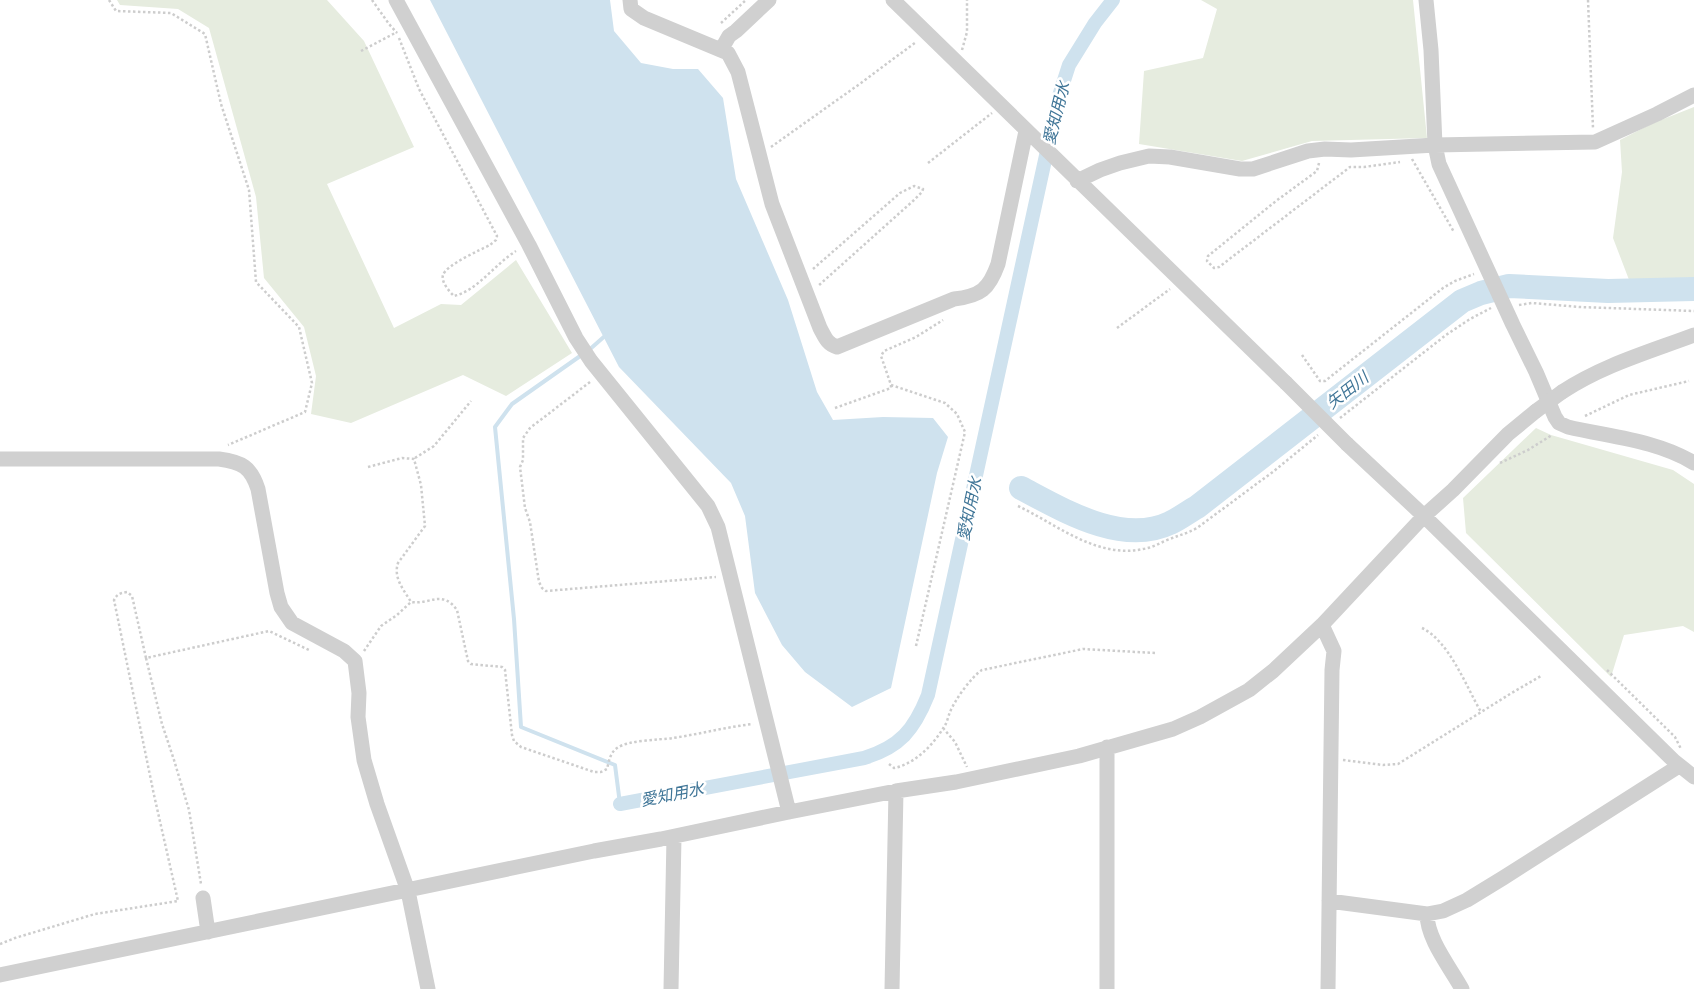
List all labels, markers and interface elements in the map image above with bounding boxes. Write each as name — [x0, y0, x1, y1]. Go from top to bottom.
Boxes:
water label: 愛知用水 — [1038, 77, 1075, 147]
water label: 矢田川 — [1321, 365, 1374, 413]
water label: 愛知用水 — [952, 473, 987, 543]
water label: 愛知用水 — [638, 777, 707, 811]

